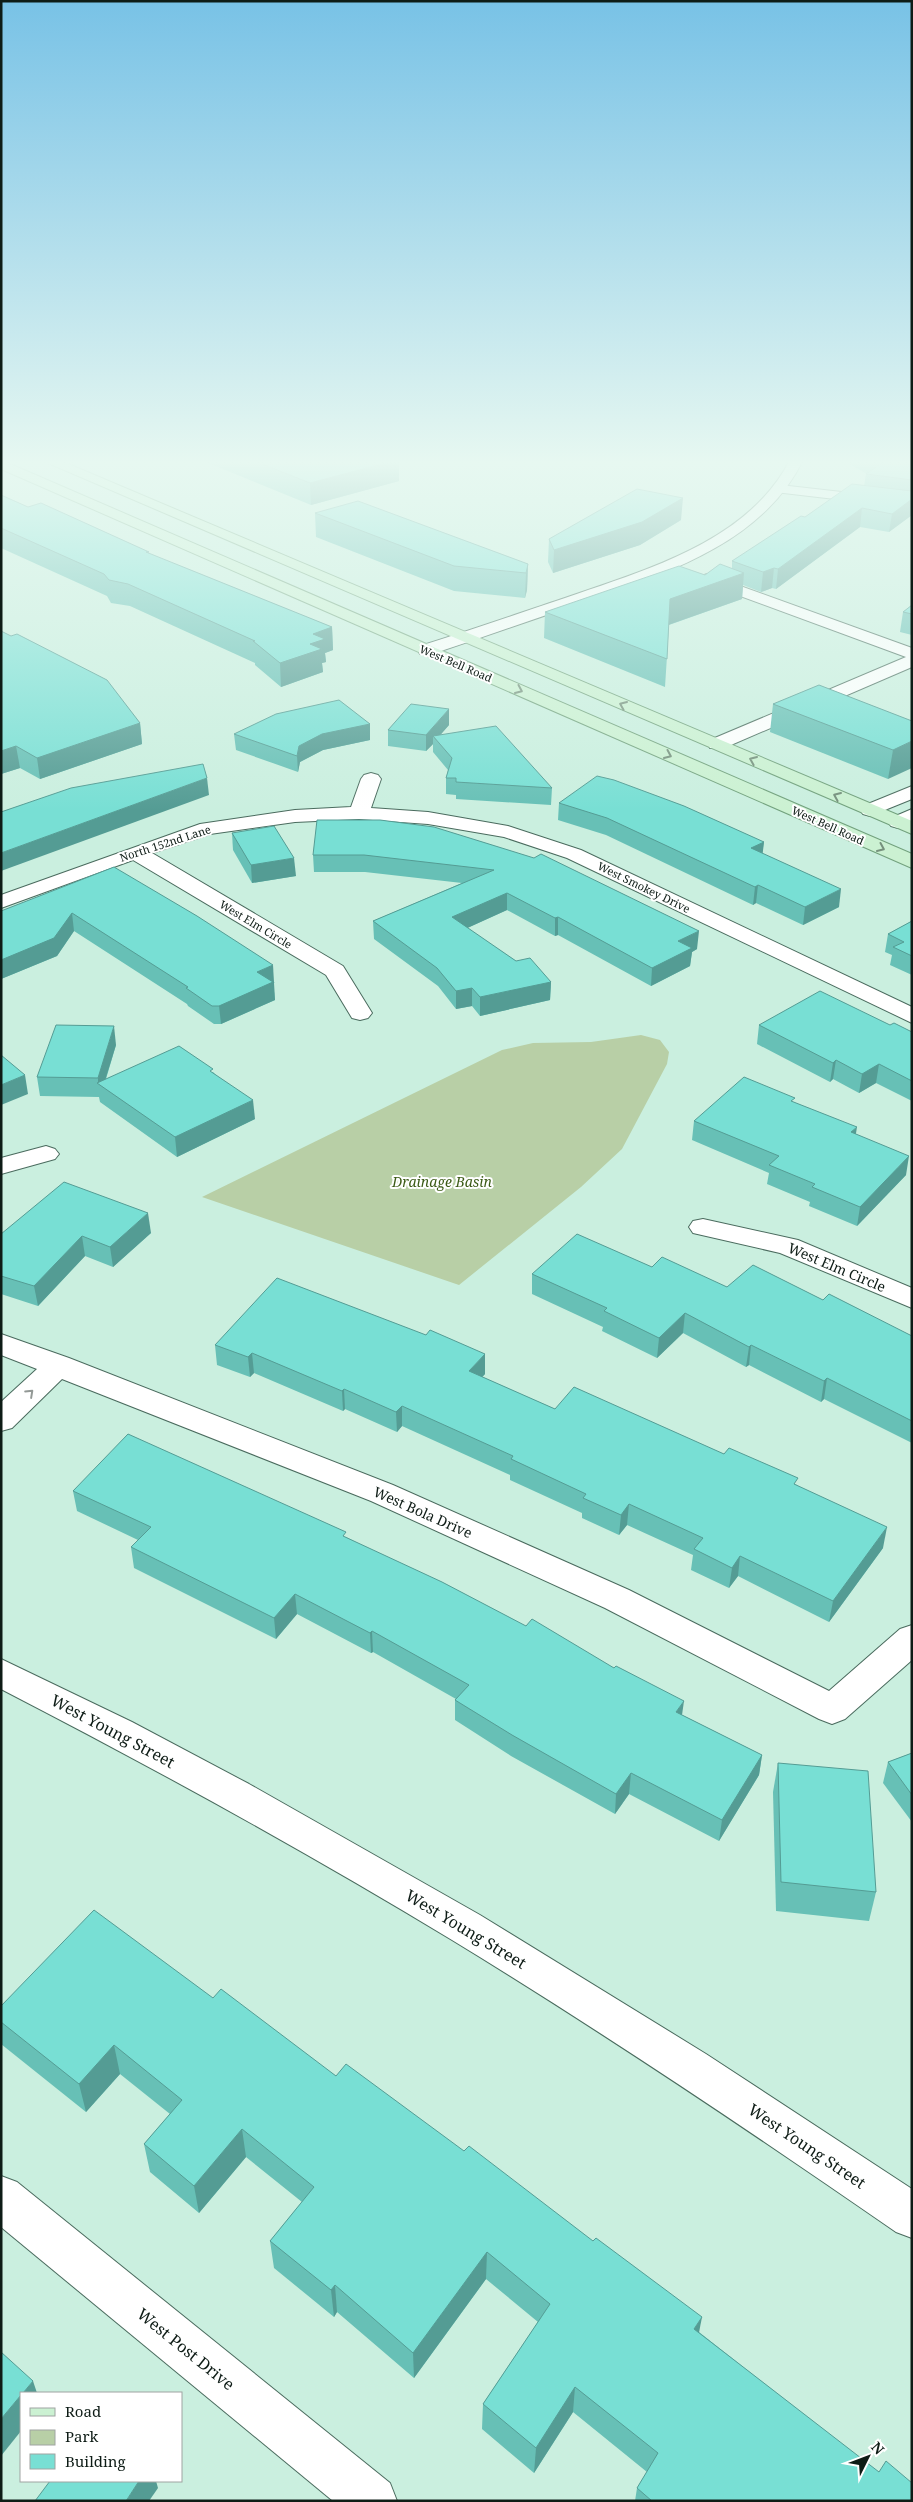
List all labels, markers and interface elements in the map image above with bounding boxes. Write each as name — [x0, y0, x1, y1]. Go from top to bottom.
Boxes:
street label: West Bell Road — [417, 641, 495, 685]
one-way arrow — [514, 684, 523, 695]
one-way arrow — [619, 700, 628, 711]
one-way arrow — [663, 749, 672, 760]
one-way arrow — [749, 755, 758, 766]
one-way arrow — [833, 791, 842, 802]
street label: West Bell Road — [789, 802, 867, 848]
street label: North 152nd Lane — [118, 821, 213, 865]
one-way arrow — [876, 842, 885, 853]
street label: West Smokey Drive — [595, 858, 693, 916]
street label: West Elm Circle — [217, 896, 295, 952]
park label: Drainage Basin — [391, 1172, 493, 1191]
street label: West Elm Circle — [785, 1238, 889, 1296]
one-way arrow — [25, 1390, 34, 1399]
street label: West Bola Drive — [371, 1482, 475, 1542]
street label: West Young Street — [47, 1689, 179, 1773]
street label: West Young Street — [401, 1884, 531, 1974]
street label: West Young Street — [744, 2098, 870, 2194]
street label: West Post Drive — [133, 2303, 239, 2395]
legend — [20, 2392, 182, 2482]
text: Road — [65, 2401, 101, 2421]
text: Park — [65, 2426, 99, 2446]
north arrow — [843, 2432, 893, 2482]
text: N — [867, 2438, 889, 2458]
text: Building — [65, 2451, 126, 2471]

